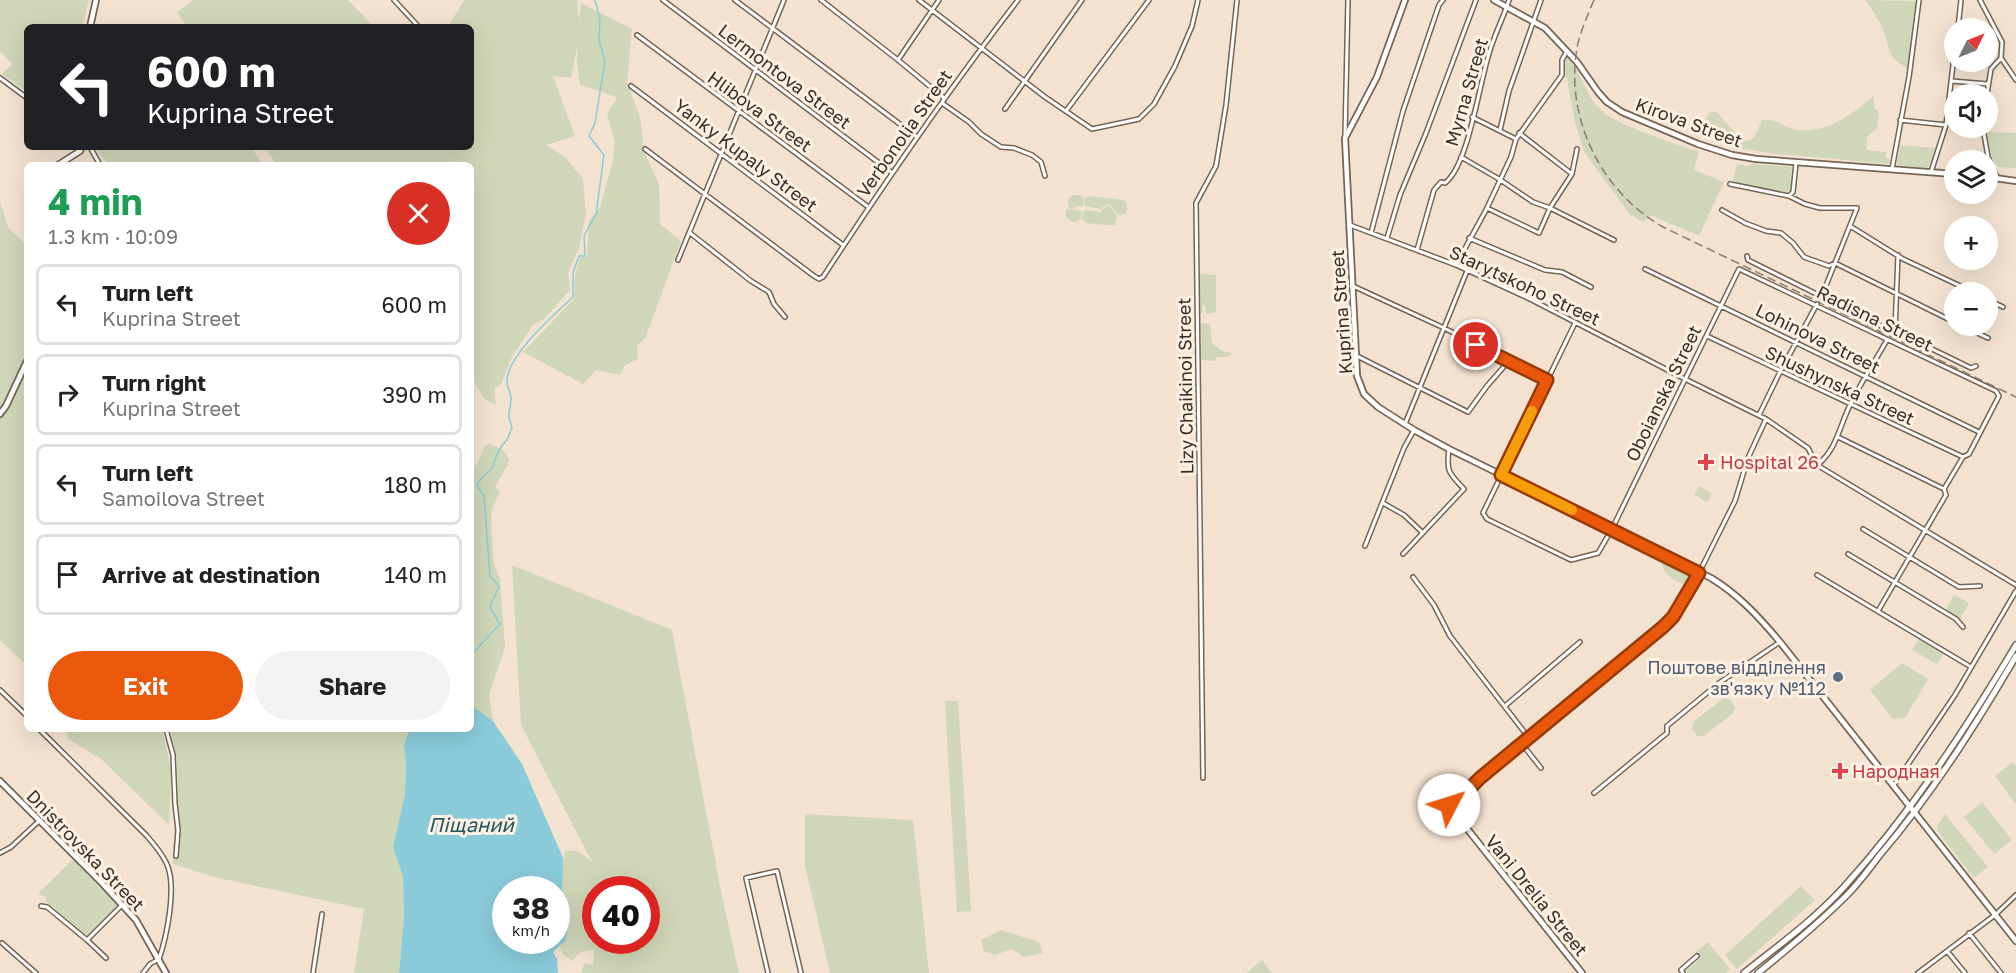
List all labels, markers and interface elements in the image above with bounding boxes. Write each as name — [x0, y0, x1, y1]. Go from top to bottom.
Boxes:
north arrow — [1944, 18, 1998, 72]
map controls — [1944, 18, 1998, 336]
street label: Lermontova Street — [714, 19, 856, 133]
street label: Myrna Street — [1440, 35, 1492, 149]
text: 600 m — [147, 46, 276, 96]
icon: left — [48, 48, 126, 126]
street label: Verbonolia Street — [852, 65, 956, 201]
street label: Hlibova Street — [704, 66, 816, 156]
button: sound — [1944, 84, 1998, 138]
street label: Kirova Street — [1633, 93, 1745, 151]
street label: Yanky Kupaly Street — [670, 94, 822, 216]
text: Kuprina Street — [147, 97, 334, 129]
button: layers — [1944, 150, 1998, 204]
text: 4 min — [48, 180, 143, 223]
button: close — [387, 182, 450, 245]
button: + — [1944, 216, 1998, 270]
text: 1.3 km · 10:09 — [48, 224, 178, 248]
street label: Starytskoho Street — [1446, 240, 1604, 330]
street label: Kuprina Street — [1326, 249, 1356, 375]
text: Turn left — [102, 279, 193, 306]
street label: Radisna Street — [1813, 280, 1937, 356]
button: − — [1944, 282, 1998, 336]
icon: left — [51, 288, 84, 321]
text: 600 m — [381, 291, 447, 318]
street label: Lizy Chaikinoi Street — [1172, 297, 1198, 475]
street label: Lohinova Street — [1752, 298, 1884, 378]
text: Kuprina Street — [102, 306, 241, 330]
pin — [1450, 319, 1501, 370]
street label: Oboianska Street — [1621, 321, 1705, 465]
icon: arrive — [1459, 328, 1492, 361]
street label: Shushynska Street — [1762, 341, 1918, 429]
text: Turn right — [102, 369, 206, 396]
icon: right — [51, 378, 84, 411]
text: 390 m — [382, 381, 447, 408]
text: Kuprina Street — [102, 396, 241, 420]
place label: Hospital 26 — [1720, 451, 1819, 473]
marker: Hospital 26 — [1697, 453, 1715, 471]
text: Turn left — [102, 459, 193, 486]
icon: left — [51, 468, 84, 501]
text: 180 m — [384, 471, 447, 498]
text: Samoilova Street — [102, 486, 265, 510]
icon: arrive — [51, 558, 84, 591]
text: Arrive at destination — [102, 561, 320, 588]
text: 140 m — [384, 561, 447, 588]
button: Exit — [48, 651, 243, 720]
button: Share — [255, 651, 450, 720]
place label: Поштове відділення зв'язку №112 — [1647, 656, 1826, 699]
marker: Поштове відділення зв'язку №112 — [1831, 670, 1845, 684]
place label: Народная — [1852, 760, 1940, 782]
marker: Народная — [1833, 764, 1847, 778]
position arrow — [1417, 773, 1481, 837]
street label: Dnistrovska Street — [22, 785, 150, 915]
water label: Піщаний — [428, 812, 515, 836]
street label: Vani Drelia Street — [1481, 830, 1593, 960]
speed limit sign: 40 — [582, 876, 660, 954]
text: 38 — [512, 890, 550, 926]
text: km/h — [512, 921, 550, 939]

